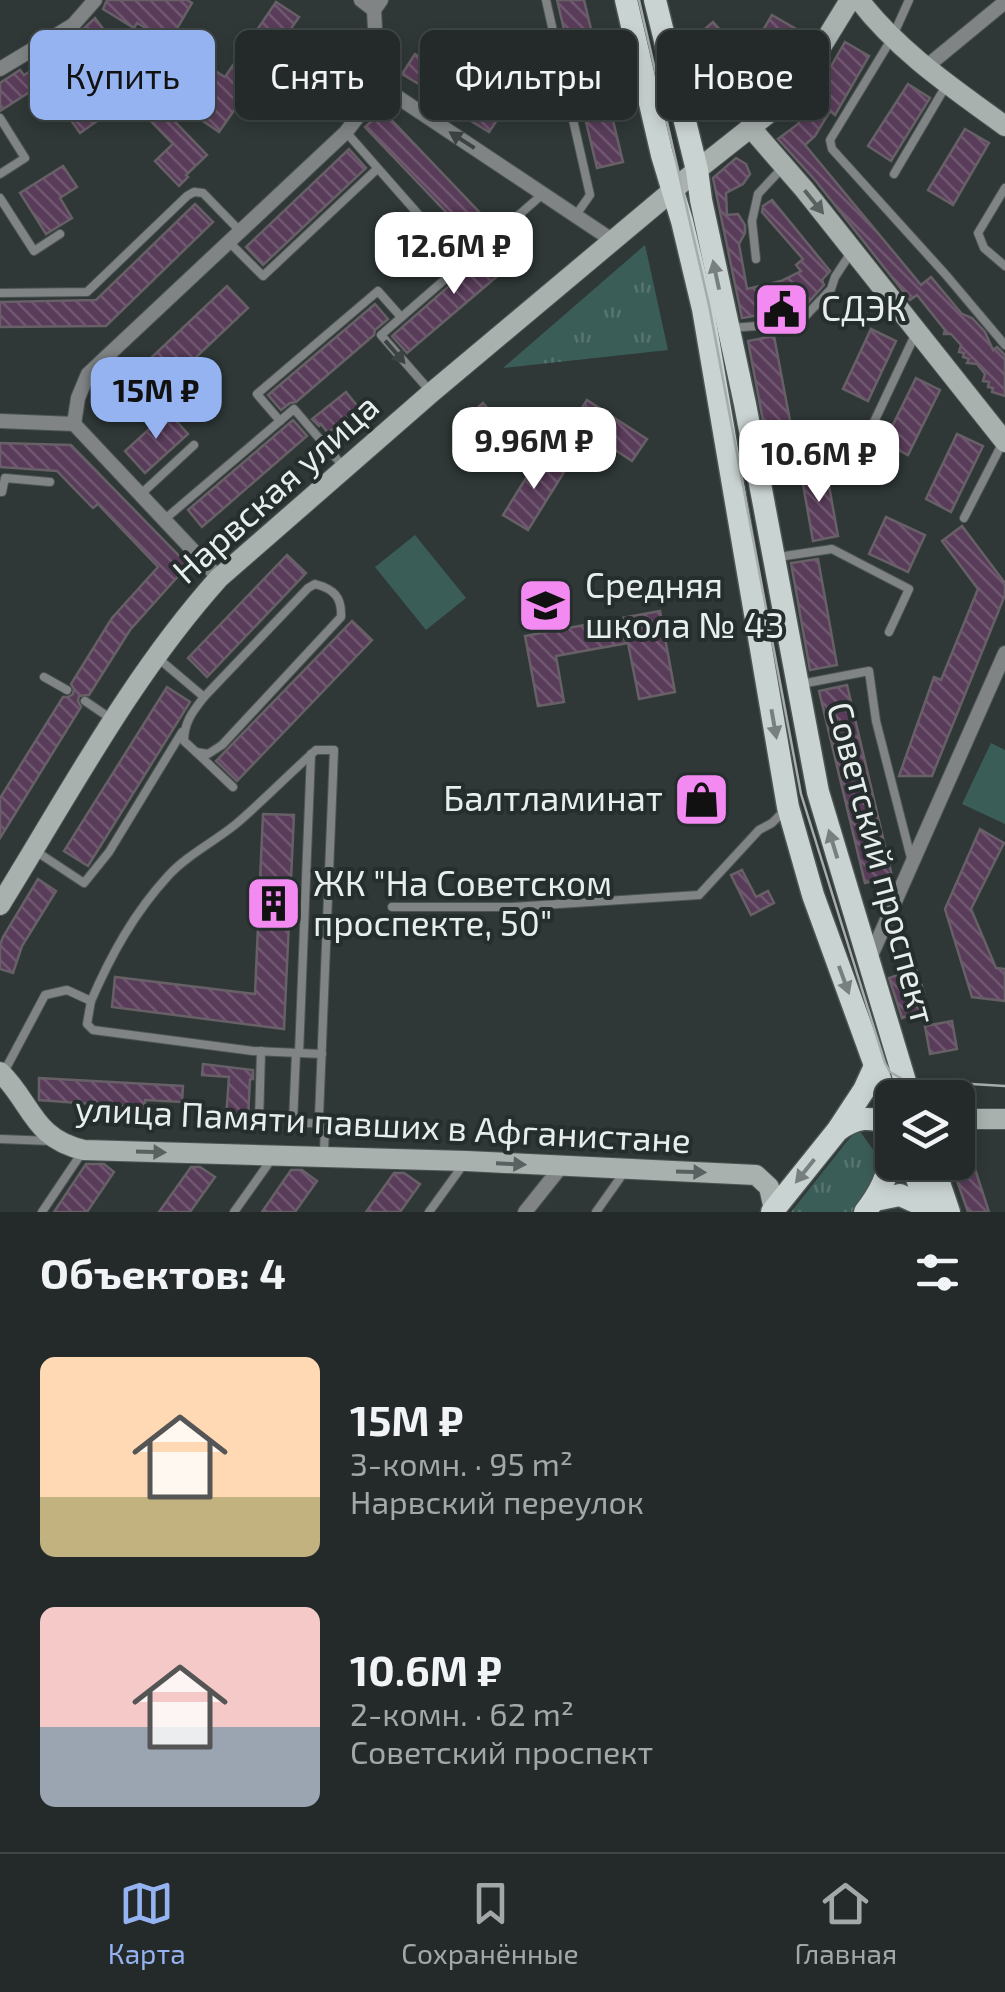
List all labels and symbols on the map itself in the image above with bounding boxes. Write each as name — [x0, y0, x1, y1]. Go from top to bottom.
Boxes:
one-way arrow — [449, 131, 476, 149]
one-way arrow — [803, 189, 824, 215]
pin: 12.6M ₽ — [362, 212, 546, 297]
one-way arrow — [708, 259, 724, 290]
public building icon: СДЭК — [752, 279, 812, 339]
place label: СДЭК — [821, 286, 906, 328]
one-way arrow — [384, 339, 406, 364]
pin: 15M ₽ — [86, 357, 226, 442]
street label: Нарвская улица — [163, 384, 387, 592]
pin: 9.96M ₽ — [442, 407, 626, 492]
pin: 10.6M ₽ — [727, 420, 911, 505]
place label: Средняя школа № 43 — [585, 563, 785, 645]
school or university icon: Средняя школа № 43 — [516, 576, 576, 636]
street label: Советский проспект — [820, 697, 946, 1028]
one-way arrow — [767, 709, 782, 741]
shop icon: Балтламинат — [672, 769, 732, 829]
place label: Балтламинат — [443, 776, 663, 818]
one-way arrow — [825, 828, 840, 859]
place label: ЖК "На Советском проспекте, 50" — [313, 861, 612, 943]
building icon: ЖК "На Советском проспекте, 50" — [244, 874, 304, 934]
one-way arrow — [837, 966, 852, 996]
street label: улица Памяти павших в Афганистане — [74, 1086, 692, 1161]
one-way arrow — [136, 1145, 167, 1161]
one-way arrow — [495, 1156, 527, 1172]
one-way arrow — [795, 1158, 816, 1183]
one-way arrow — [675, 1165, 707, 1181]

